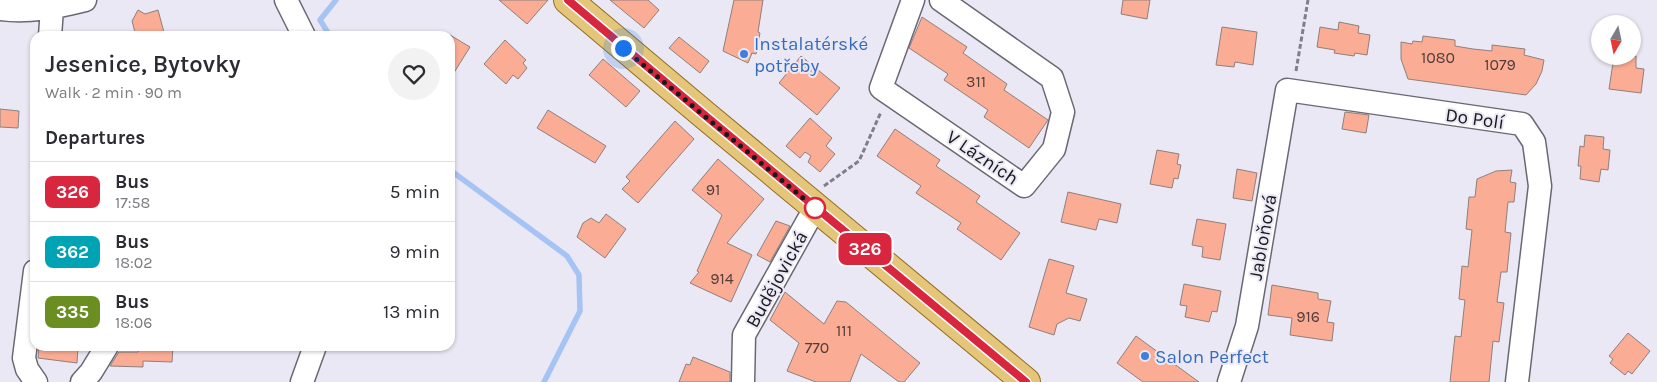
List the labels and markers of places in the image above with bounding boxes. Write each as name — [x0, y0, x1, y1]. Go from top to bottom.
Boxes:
place label: Instalatérské potřeby — [754, 33, 868, 77]
marker: Instalatérské potřeby — [738, 48, 750, 60]
unlabelled marker — [804, 197, 826, 219]
place label: Salon Perfect — [1155, 346, 1269, 368]
marker: Salon Perfect — [1139, 350, 1151, 362]

